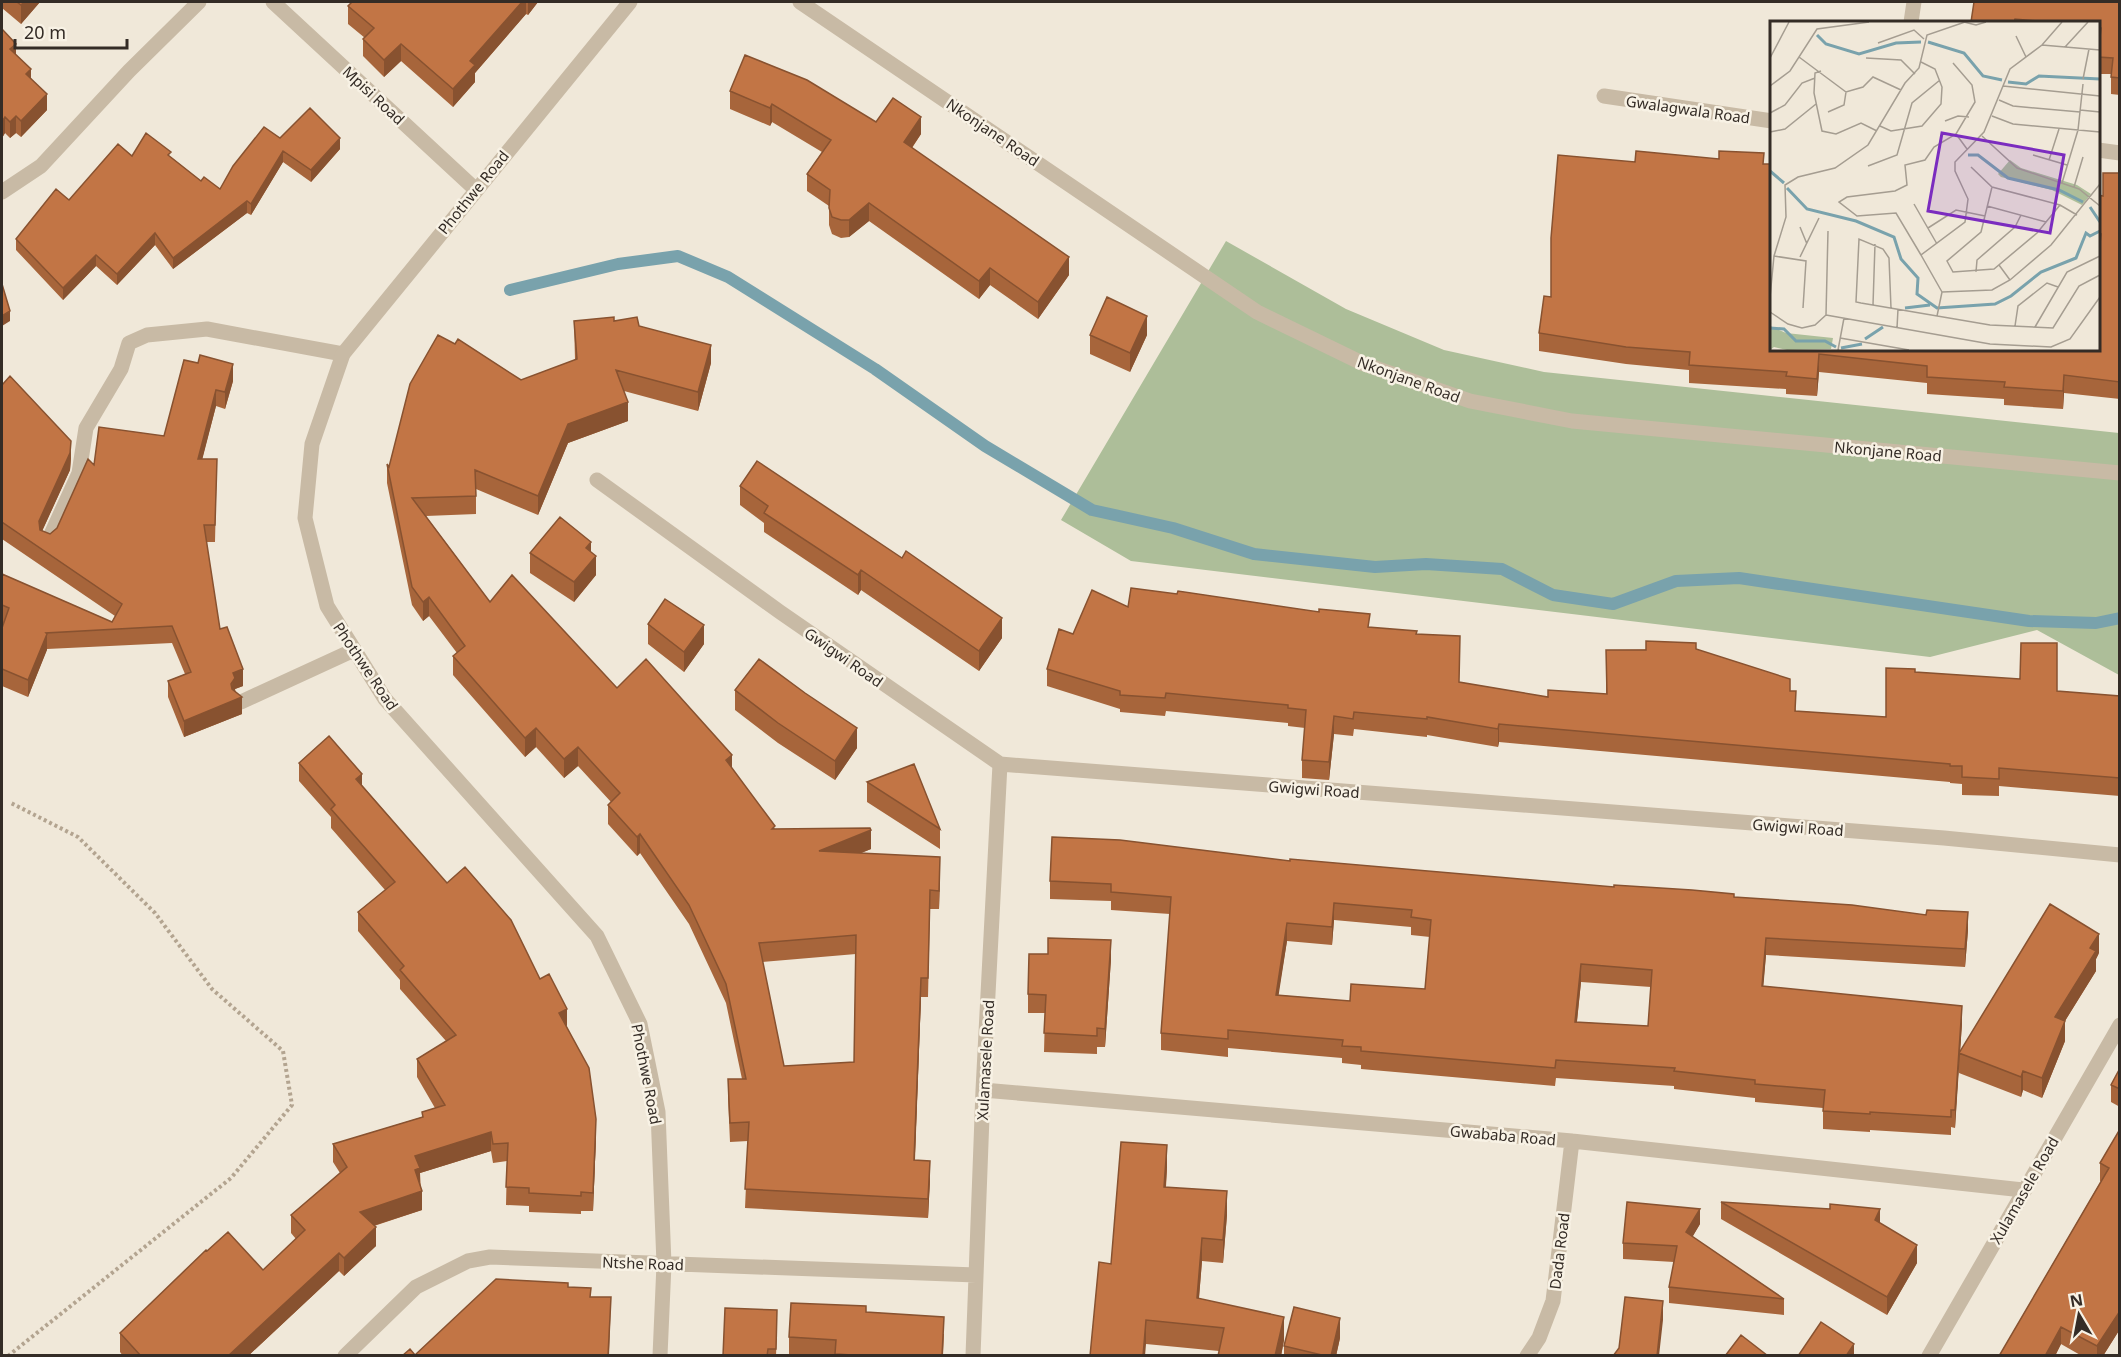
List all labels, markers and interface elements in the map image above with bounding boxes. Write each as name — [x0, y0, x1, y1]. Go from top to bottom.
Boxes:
scale bar — [15, 12, 128, 50]
text: 20 m — [24, 20, 66, 44]
inset map — [1770, 21, 2100, 351]
street label: Mpisi Road — [339, 61, 409, 129]
street label: Gwalagwala Road — [1625, 90, 1751, 128]
street label: Nkonjane Road — [943, 94, 1043, 170]
street label: Phothwe Road — [433, 146, 513, 238]
street label: Nkonjane Road — [1355, 351, 1463, 407]
street label: Nkonjane Road — [1833, 436, 1943, 466]
street label: Phothwe Road — [329, 618, 403, 714]
street label: Gwigwi Road — [801, 623, 887, 691]
street label: Gwigwi Road — [1268, 776, 1360, 802]
street label: Gwigwi Road — [1752, 814, 1844, 840]
street label: Xulamasele Road — [972, 999, 998, 1121]
street label: Phothwe Road — [627, 1022, 667, 1126]
street label: Gwababa Road — [1449, 1120, 1557, 1150]
street label: Xulamasele Road — [1985, 1133, 2063, 1247]
street label: Dada Road — [1544, 1212, 1574, 1290]
street label: Ntshe Road — [602, 1252, 684, 1274]
north arrow — [2049, 1285, 2109, 1345]
text: N — [2068, 1288, 2085, 1312]

